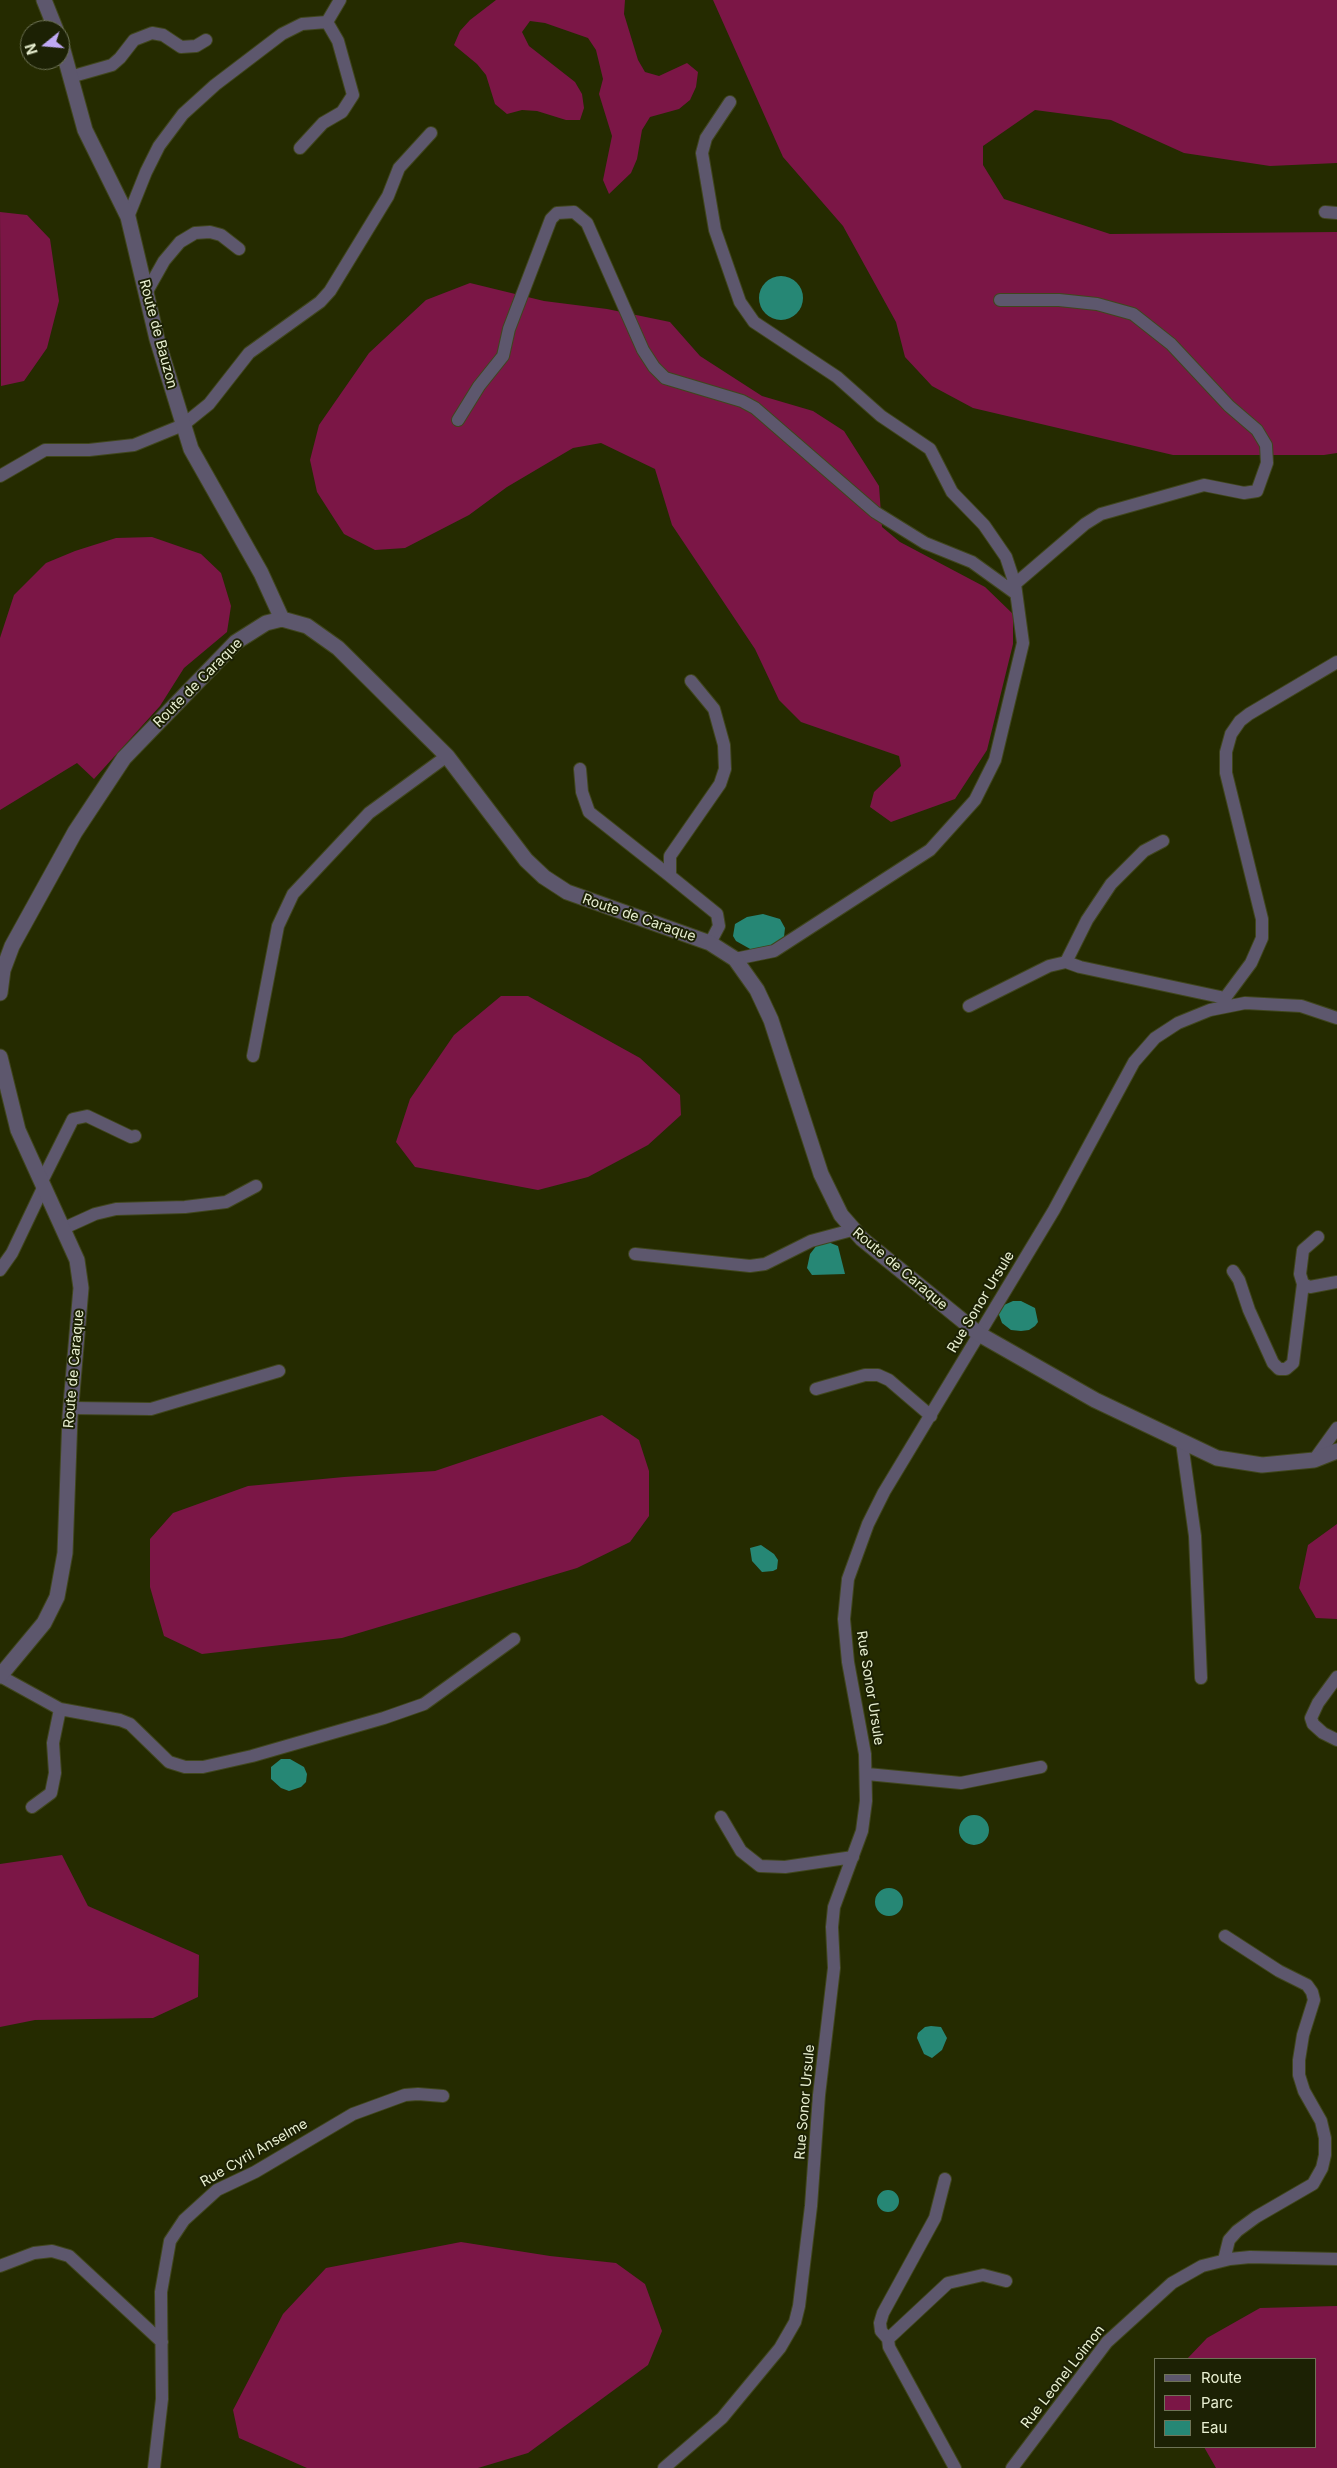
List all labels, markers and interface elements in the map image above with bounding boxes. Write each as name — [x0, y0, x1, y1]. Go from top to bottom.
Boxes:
north arrow — [20, 20, 70, 70]
text: N — [21, 42, 41, 57]
street label: Route de Bauzon — [135, 278, 181, 390]
street label: Route de Caraque — [150, 635, 246, 731]
street label: Route de Caraque — [580, 891, 698, 945]
street label: Route de Caraque — [849, 1224, 951, 1314]
street label: Rue Sonor Ursule — [944, 1248, 1018, 1356]
street label: Route de Caraque — [60, 1309, 88, 1429]
street label: Rue Sonor Ursule — [853, 1630, 887, 1746]
street label: Rue Sonor Ursule — [792, 2044, 818, 2160]
street label: Rue Cyril Anselme — [197, 2115, 311, 2191]
street label: Rue Leonel Loimon — [1018, 2322, 1108, 2432]
legend — [1154, 2358, 1317, 2448]
text: Route — [1201, 2368, 1242, 2387]
text: Parc — [1201, 2393, 1233, 2412]
text: Eau — [1201, 2418, 1227, 2437]

